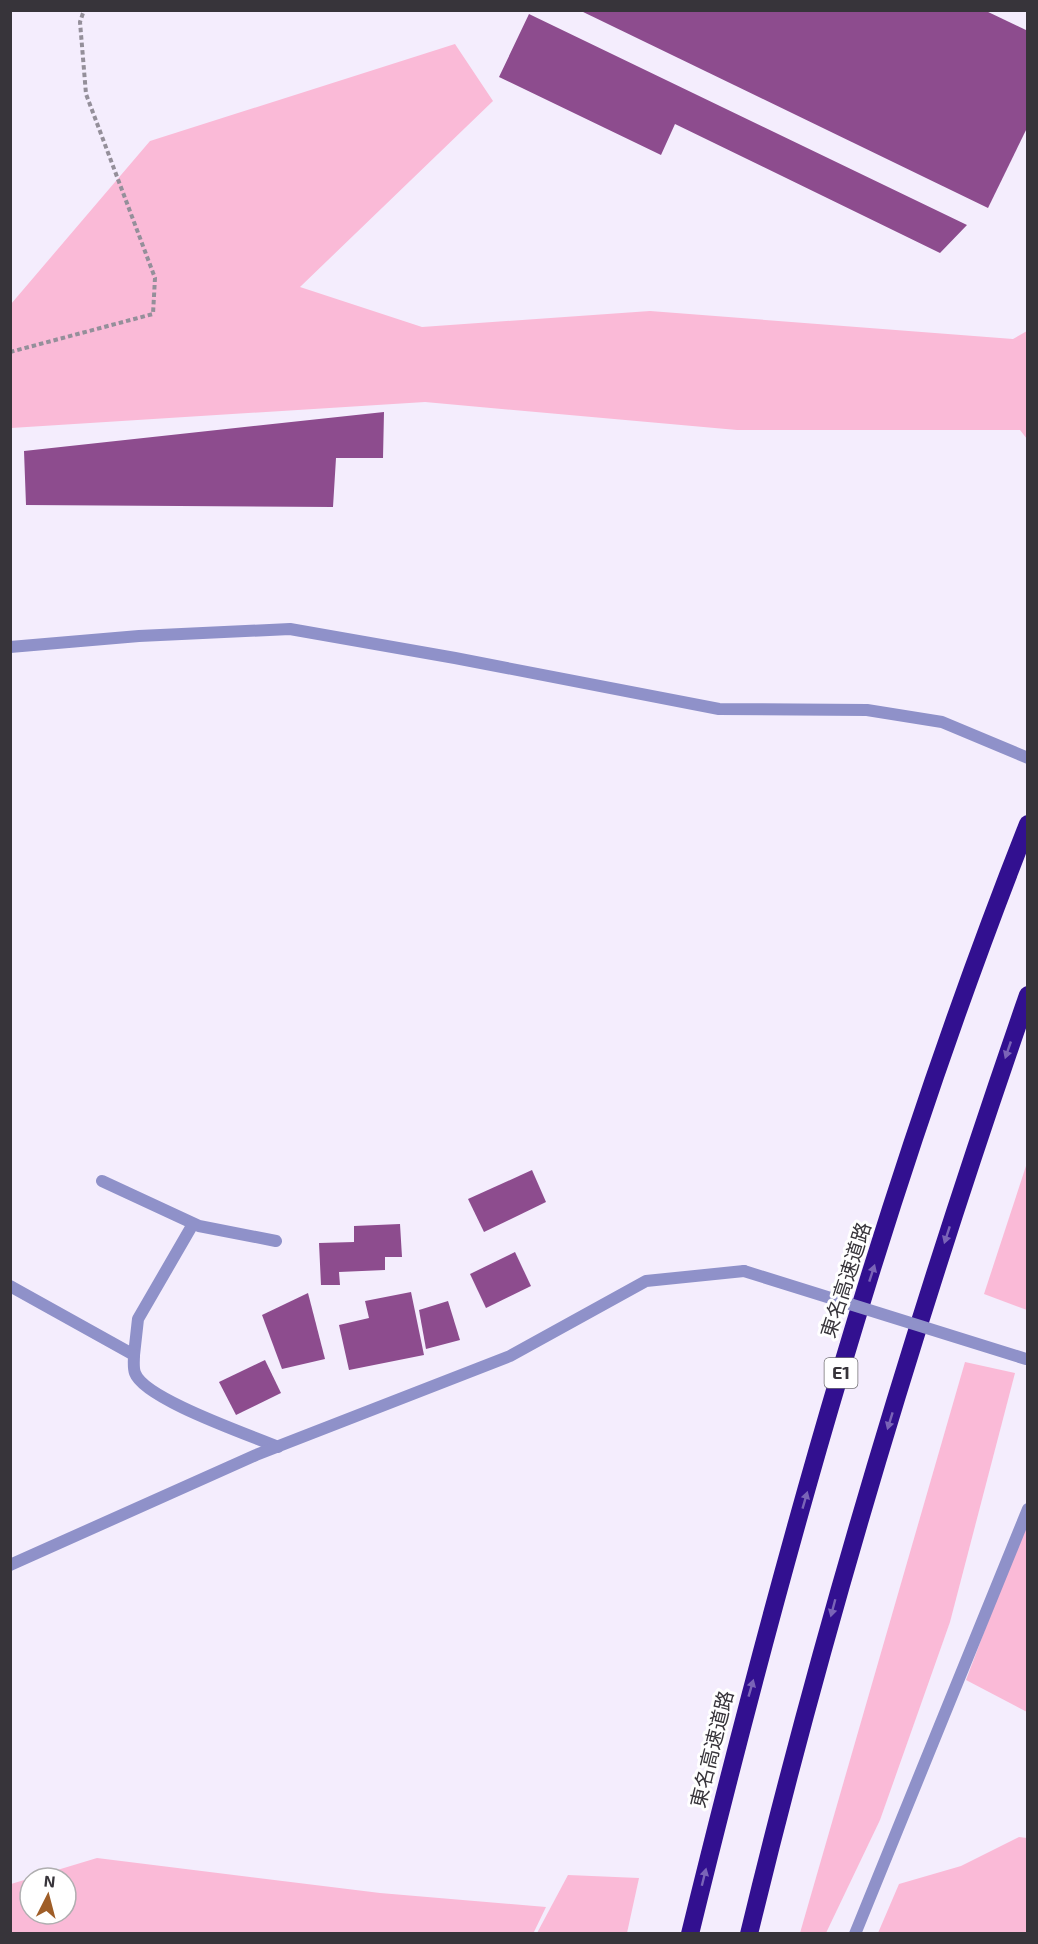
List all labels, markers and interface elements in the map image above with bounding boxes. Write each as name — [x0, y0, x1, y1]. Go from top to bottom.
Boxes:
one-way arrow — [1003, 1041, 1013, 1059]
street label: 東名高速道路 — [815, 1219, 875, 1340]
one-way arrow — [942, 1226, 952, 1244]
one-way arrow — [868, 1264, 877, 1282]
road number: E1 — [824, 1358, 858, 1388]
one-way arrow — [884, 1412, 894, 1430]
one-way arrow — [801, 1491, 810, 1509]
one-way arrow — [828, 1599, 837, 1617]
one-way arrow — [747, 1678, 756, 1696]
street label: 東名高速道路 — [685, 1688, 737, 1810]
north arrow — [18, 1866, 78, 1926]
one-way arrow — [699, 1868, 709, 1886]
text: N — [43, 1871, 56, 1891]

